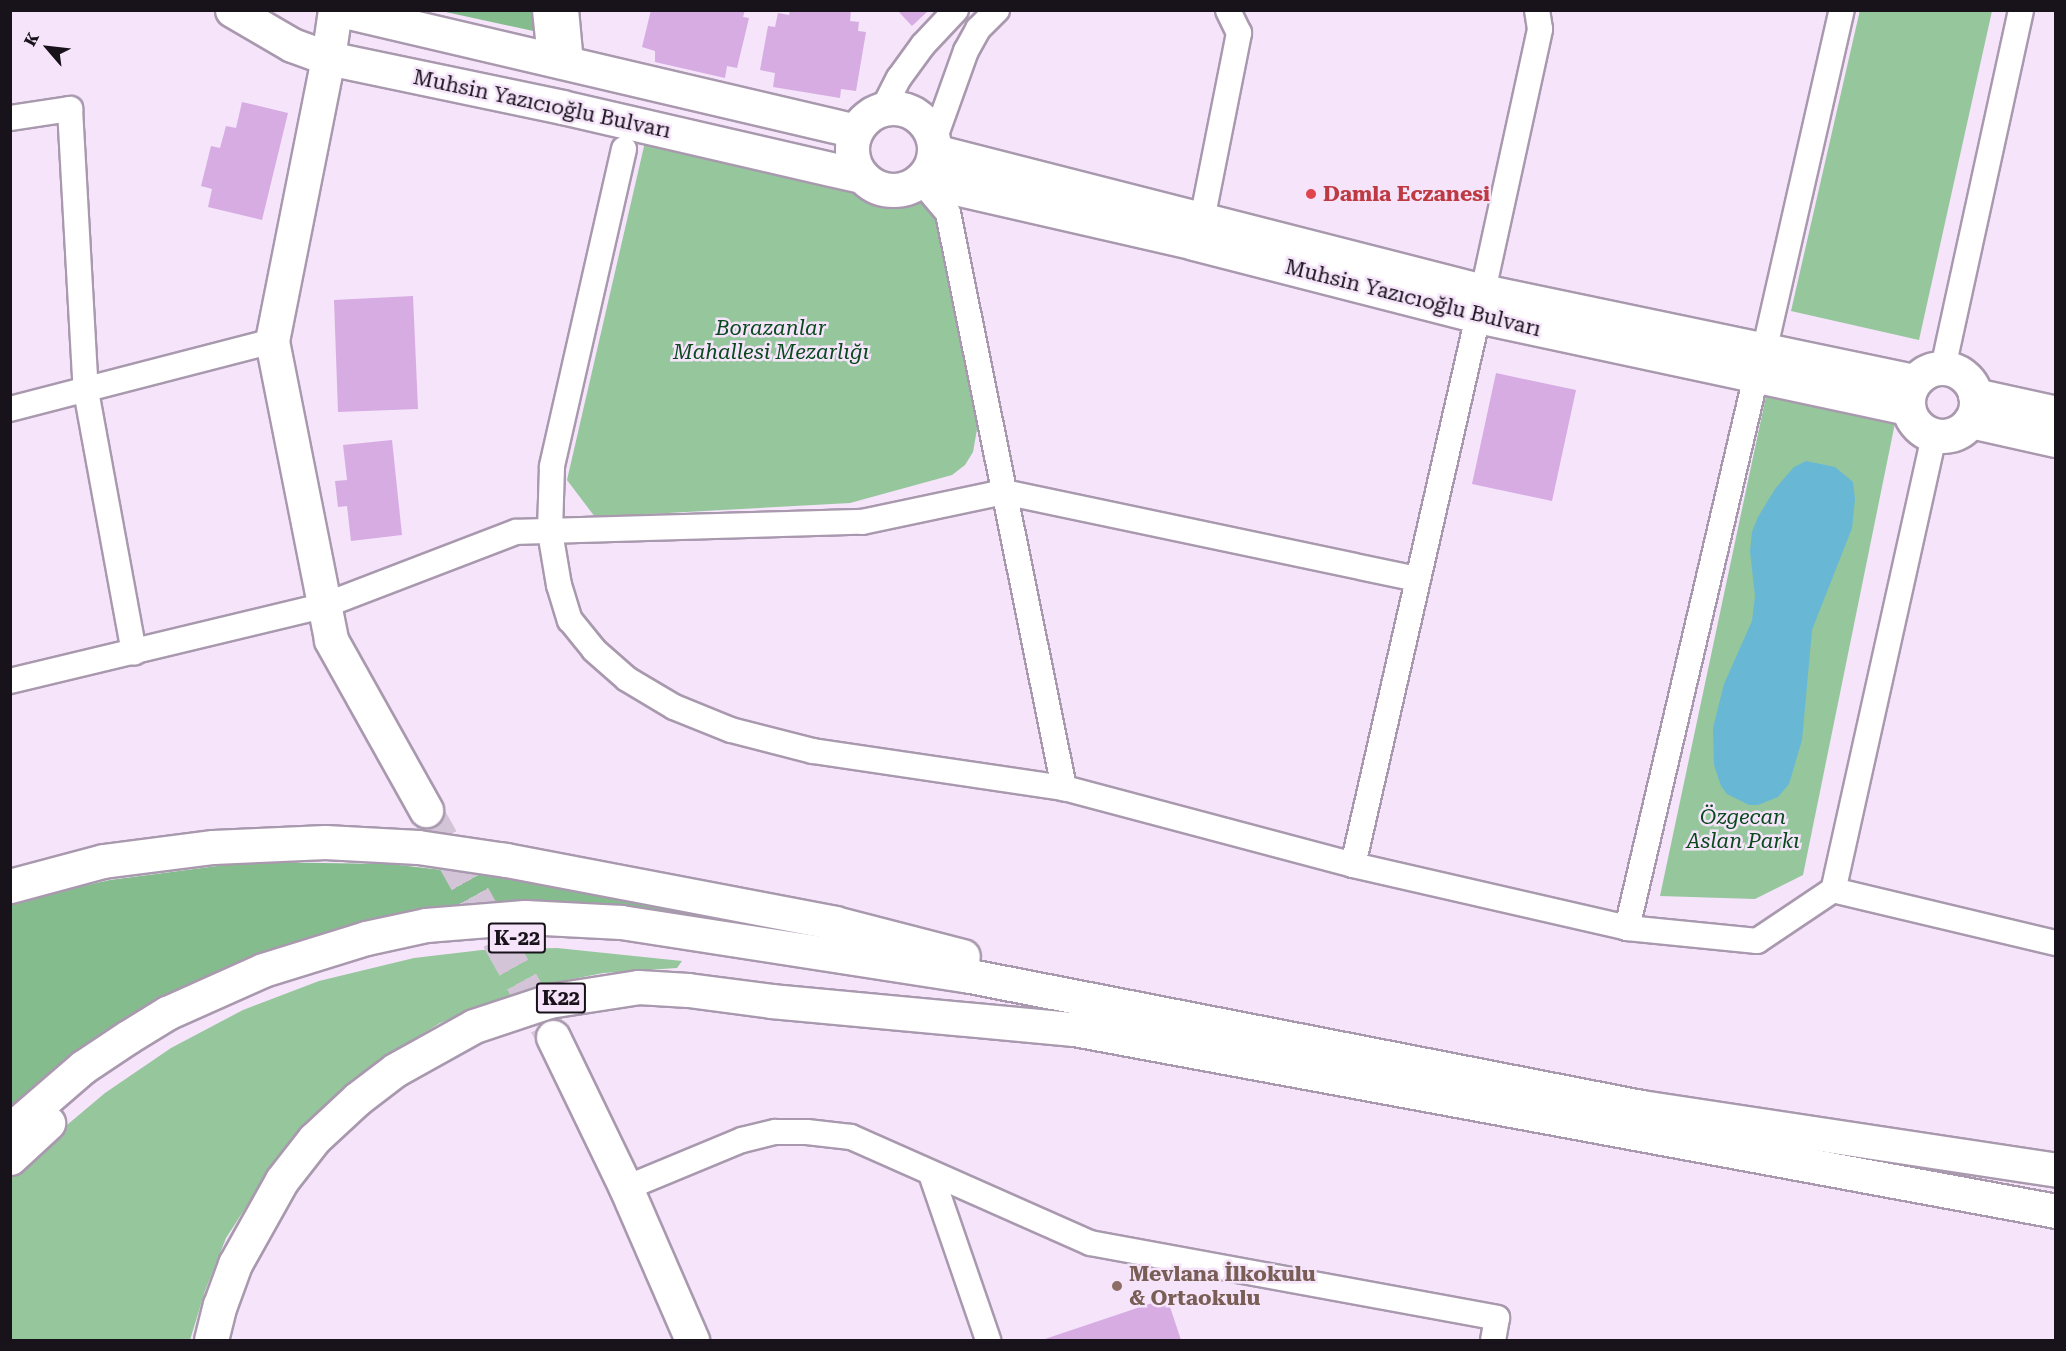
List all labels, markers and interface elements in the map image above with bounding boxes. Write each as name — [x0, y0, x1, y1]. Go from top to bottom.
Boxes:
north arrow — [18, 18, 78, 78]
text: K — [20, 29, 43, 49]
street label: Muhsin Yazıcıoğlu Bulvarı — [411, 64, 673, 144]
place label: Damla Eczanesi — [1323, 181, 1490, 207]
marker: Damla Eczanesi — [1304, 187, 1318, 201]
street label: Muhsin Yazıcıoğlu Bulvarı — [1282, 254, 1544, 342]
park label: Borazanlar Mahallesi Mezarlığı — [673, 315, 869, 365]
park label: Özgecan Aslan Parkı — [1686, 804, 1800, 854]
road number: K-22 — [487, 921, 547, 955]
road number: K22 — [536, 981, 586, 1015]
place label: Mevlana İlkokulu & Ortaokulu — [1129, 1261, 1316, 1311]
marker: Mevlana İlkokulu & Ortaokulu — [1110, 1279, 1124, 1293]

